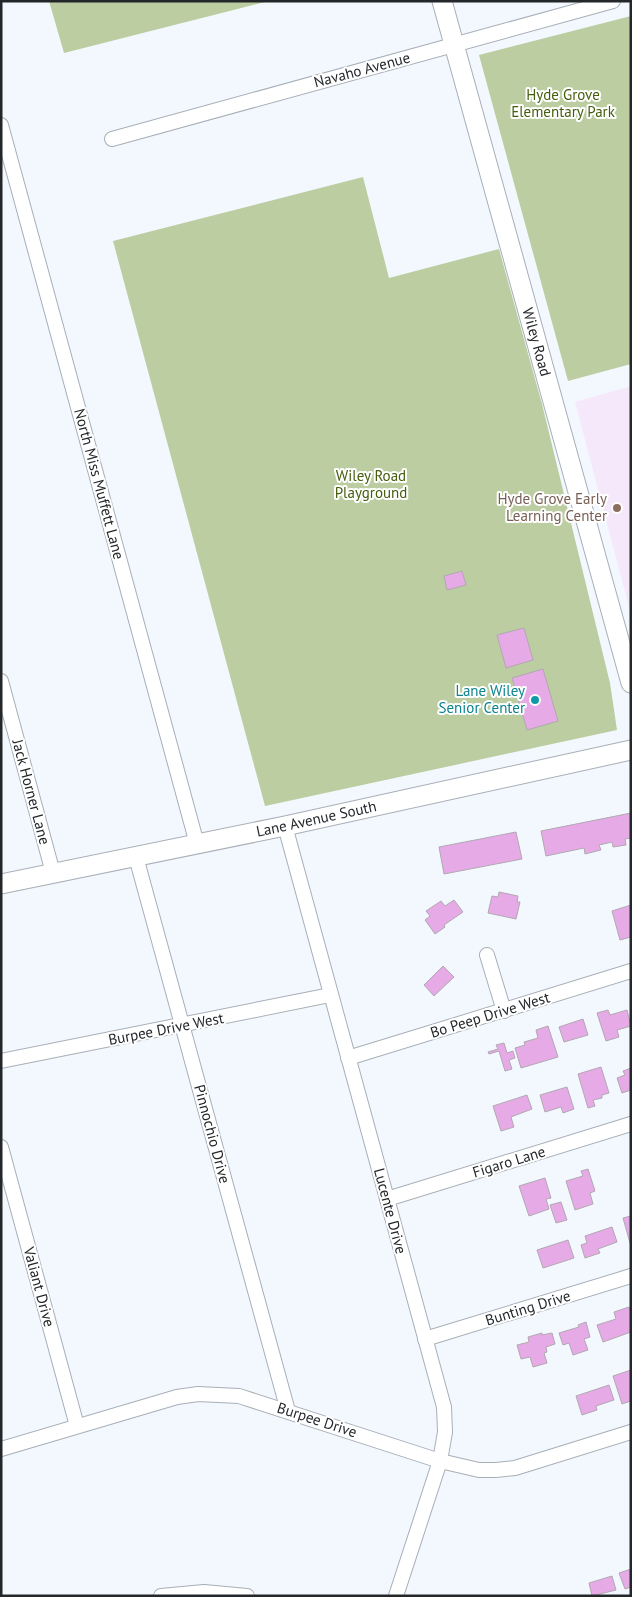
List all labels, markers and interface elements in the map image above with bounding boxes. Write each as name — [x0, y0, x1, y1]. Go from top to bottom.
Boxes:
street label: Navaho Avenue — [312, 48, 412, 91]
park label: Hyde Grove Elementary Park — [511, 85, 616, 121]
street label: Wiley Road — [518, 306, 556, 378]
street label: North Miss Muffett Lane — [70, 406, 129, 561]
park label: Wiley Road Playground — [335, 466, 407, 502]
place label: Hyde Grove Early Learning Center — [497, 489, 607, 525]
marker: Hyde Grove Early Learning Center — [611, 502, 623, 514]
place label: Lane Wiley Senior Center — [439, 681, 525, 717]
marker: Lane Wiley Senior Center — [529, 694, 541, 706]
street label: Jack Horner Lane — [8, 736, 55, 847]
street label: Lane Avenue South — [254, 796, 378, 841]
street label: Bo Peep Drive West — [428, 987, 552, 1042]
street label: Burpee Drive West — [107, 1008, 225, 1049]
street label: Pinnochio Drive — [190, 1082, 235, 1185]
street label: Figaro Lane — [470, 1141, 548, 1182]
street label: Lucente Drive — [370, 1166, 411, 1256]
street label: Valiant Drive — [19, 1244, 59, 1329]
street label: Bunting Drive — [483, 1286, 573, 1329]
street label: Burpee Drive — [275, 1398, 359, 1441]

